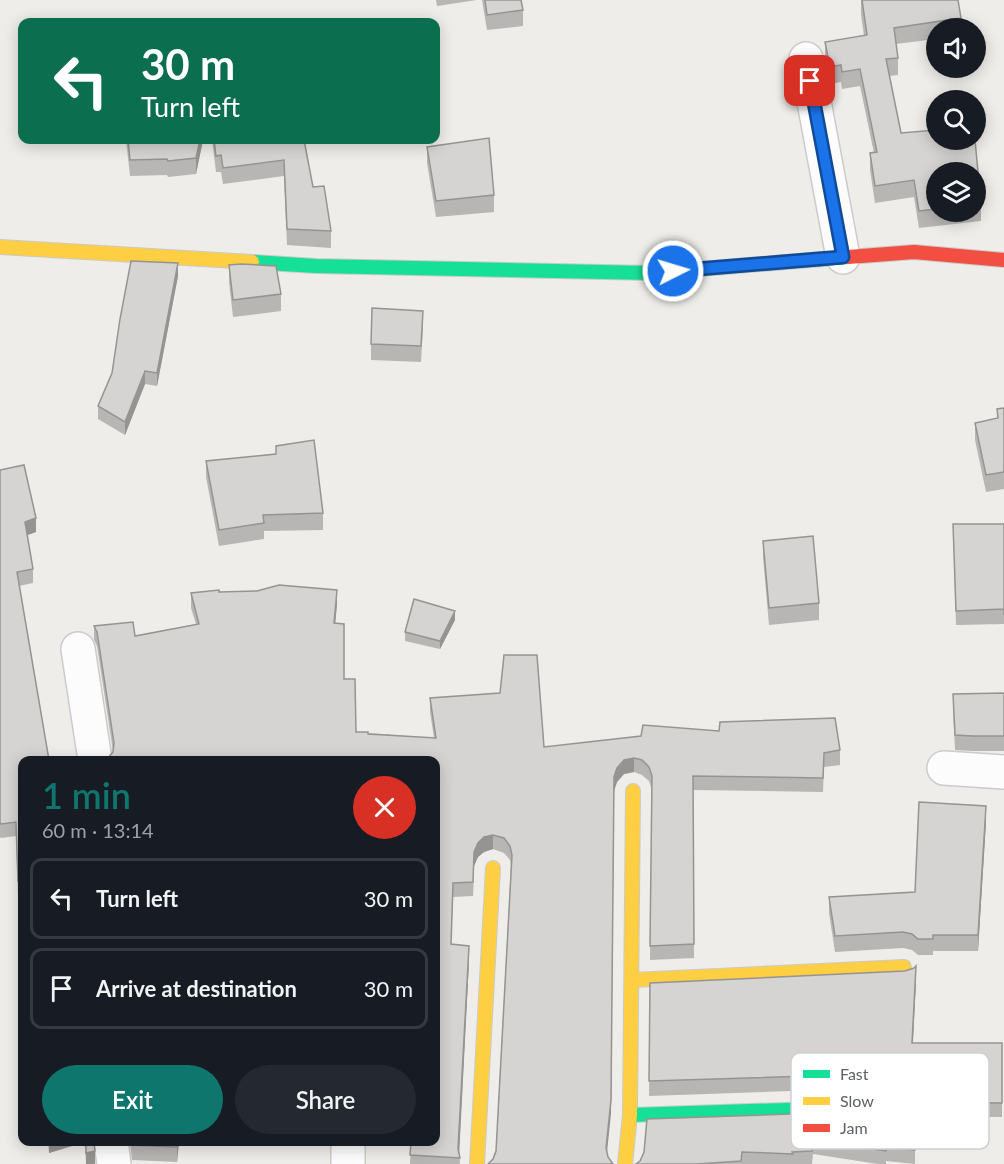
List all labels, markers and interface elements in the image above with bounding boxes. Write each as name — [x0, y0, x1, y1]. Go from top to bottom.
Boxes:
map controls — [926, 18, 986, 222]
button: sound — [926, 18, 986, 78]
text: 30 m — [141, 39, 235, 89]
icon: left — [42, 42, 120, 120]
pin — [784, 55, 835, 106]
icon: arrive — [793, 64, 826, 97]
text: Turn left — [141, 90, 240, 123]
button: search — [926, 90, 986, 150]
button: layers — [926, 162, 986, 222]
position arrow — [641, 239, 705, 303]
text: 1 min — [42, 773, 131, 817]
button: close — [353, 776, 416, 839]
text: 60 m · 13:14 — [42, 818, 154, 842]
icon: left — [45, 882, 78, 915]
text: Turn left — [96, 885, 178, 912]
text: 30 m — [364, 885, 413, 912]
icon: arrive — [45, 972, 78, 1005]
text: Arrive at destination — [96, 975, 297, 1002]
text: 30 m — [364, 975, 413, 1002]
legend — [791, 1053, 989, 1149]
text: Fast — [840, 1064, 869, 1083]
button: Exit — [42, 1065, 223, 1134]
button: Share — [235, 1065, 416, 1134]
text: Slow — [840, 1091, 874, 1110]
text: Jam — [840, 1118, 868, 1137]

